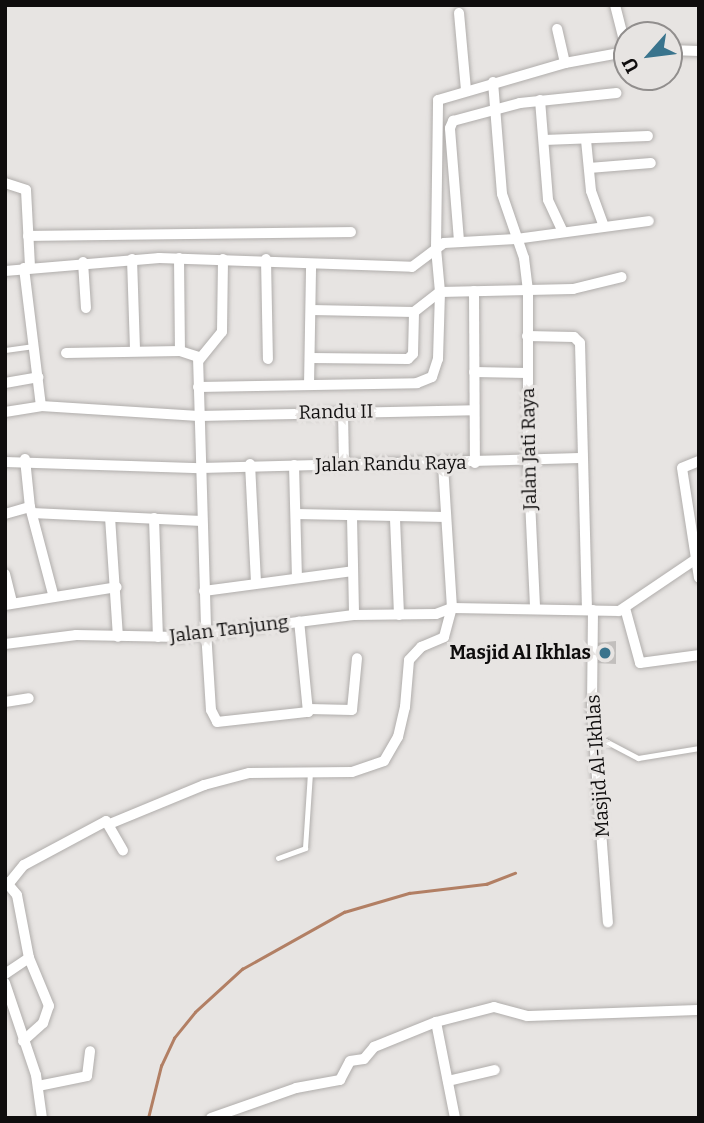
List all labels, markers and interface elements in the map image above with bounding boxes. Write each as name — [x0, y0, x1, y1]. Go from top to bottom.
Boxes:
north arrow — [613, 21, 683, 91]
text: U — [617, 54, 644, 77]
street label: Jalan Jati Raya — [517, 388, 541, 510]
street label: Randu II — [298, 400, 374, 424]
street label: Jalan Randu Raya — [315, 451, 467, 477]
street label: Jalan Tanjung — [168, 610, 290, 648]
place label: Masjid Al Ikhlas — [450, 642, 591, 664]
marker: Masjid Al Ikhlas — [597, 645, 613, 661]
street label: Masjid Al-Ikhlas — [582, 694, 614, 838]

